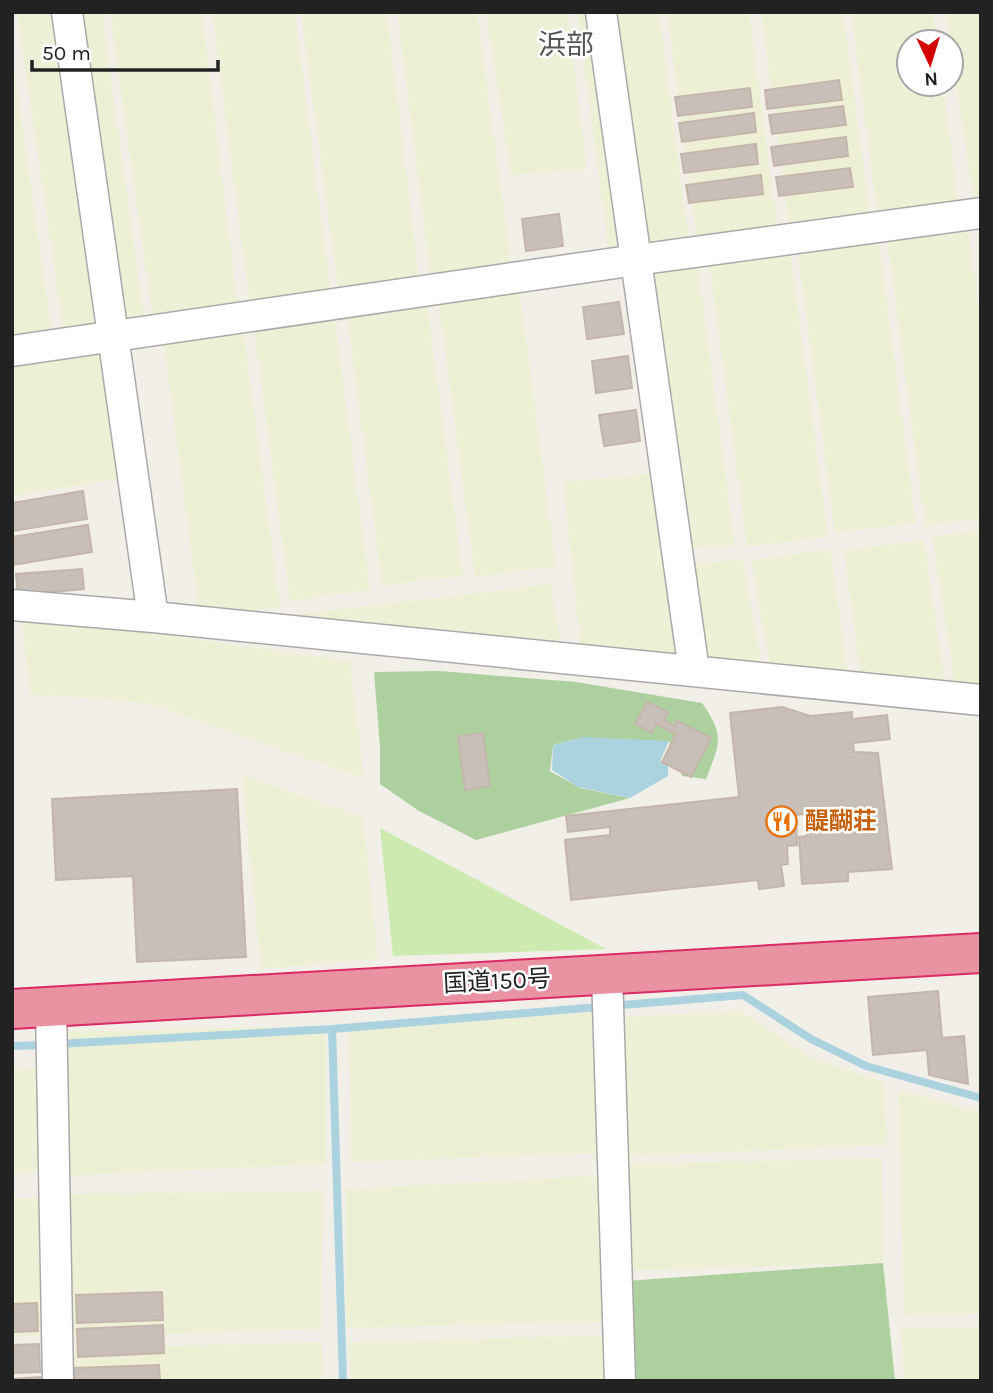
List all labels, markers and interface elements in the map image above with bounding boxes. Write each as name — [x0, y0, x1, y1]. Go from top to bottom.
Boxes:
scale bar — [32, 28, 217, 72]
district label: 浜部 — [538, 28, 594, 61]
north arrow — [895, 28, 965, 98]
text: 50 m — [42, 41, 91, 65]
text: N — [924, 68, 939, 90]
restaurant icon: 醍醐荘 — [765, 804, 799, 838]
place label: 醍醐荘 — [805, 807, 877, 835]
street label: 国道150号 — [442, 964, 552, 998]

